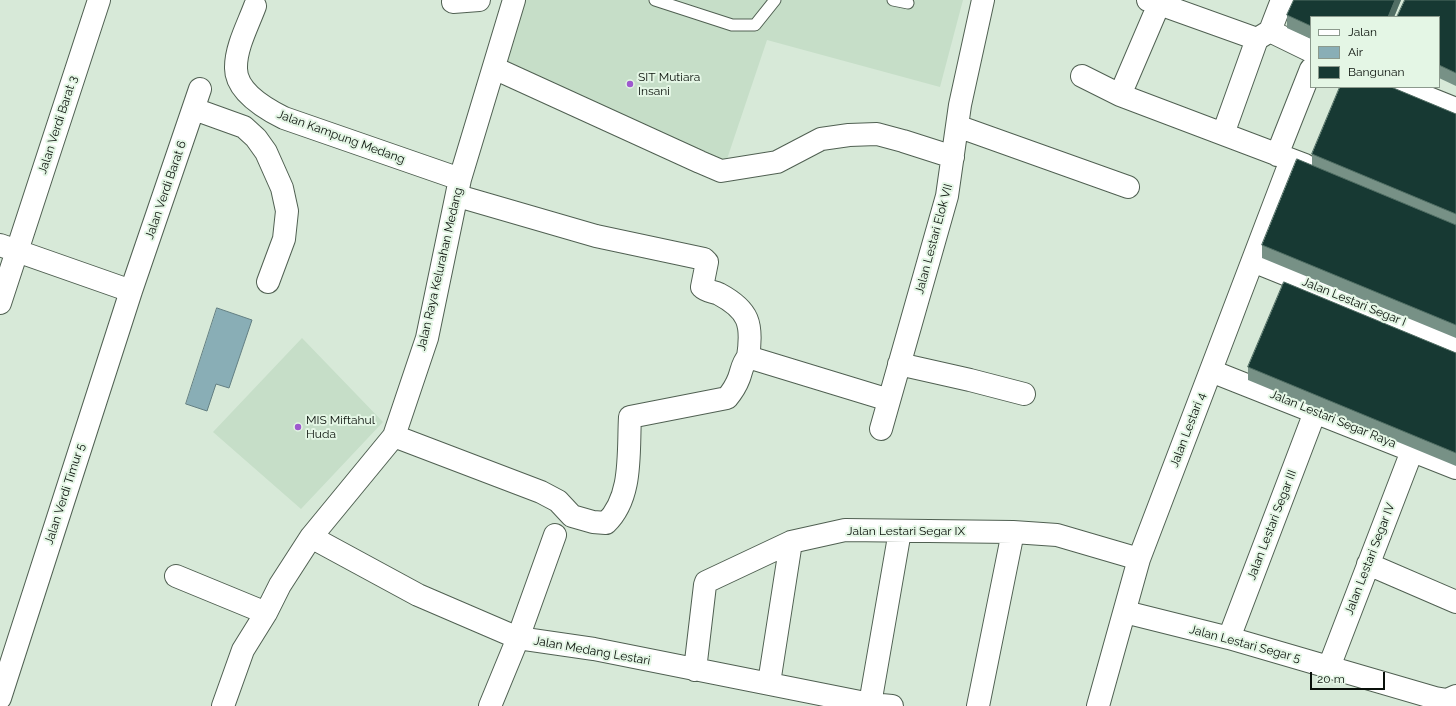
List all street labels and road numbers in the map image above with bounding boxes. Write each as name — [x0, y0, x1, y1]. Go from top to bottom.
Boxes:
street label: Jalan Verdi Barat 3 — [35, 74, 81, 176]
street label: Jalan Kampung Medang — [275, 107, 407, 167]
street label: Jalan Verdi Barat 6 — [142, 139, 190, 241]
street label: Jalan Lestari Elok VII — [912, 182, 956, 296]
street label: Jalan Raya Kelurahan Medang — [414, 186, 466, 352]
street label: Jalan Lestari Segar I — [1300, 275, 1408, 329]
street label: Jalan Lestari Segar Raya — [1268, 387, 1398, 451]
street label: Jalan Lestari 4 — [1167, 391, 1209, 469]
street label: Jalan Verdi Timur 5 — [42, 442, 88, 546]
street label: Jalan Lestari Segar III — [1244, 468, 1300, 582]
street label: Jalan Lestari Segar IV — [1342, 501, 1398, 617]
street label: Jalan Lestari Segar IX — [847, 524, 965, 538]
street label: Jalan Lestari Segar 5 — [1188, 622, 1302, 666]
street label: Jalan Medang Lestari — [533, 634, 651, 668]

